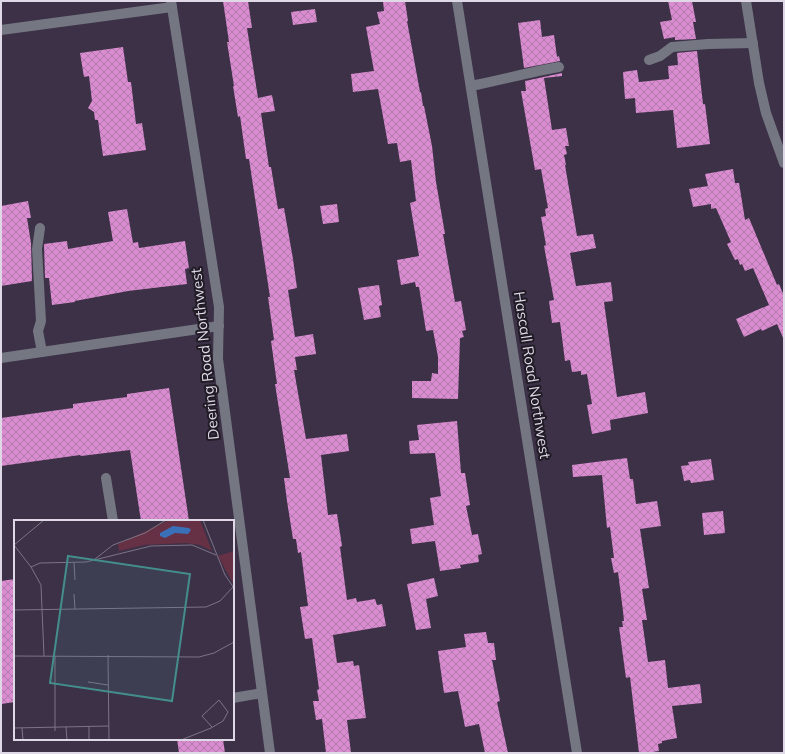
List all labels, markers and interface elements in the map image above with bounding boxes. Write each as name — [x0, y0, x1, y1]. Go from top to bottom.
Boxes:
street label: Deering Road Northwest — [186, 267, 223, 441]
street label: Hascall Road Northwest — [510, 290, 555, 460]
inset map — [14, 520, 234, 740]

